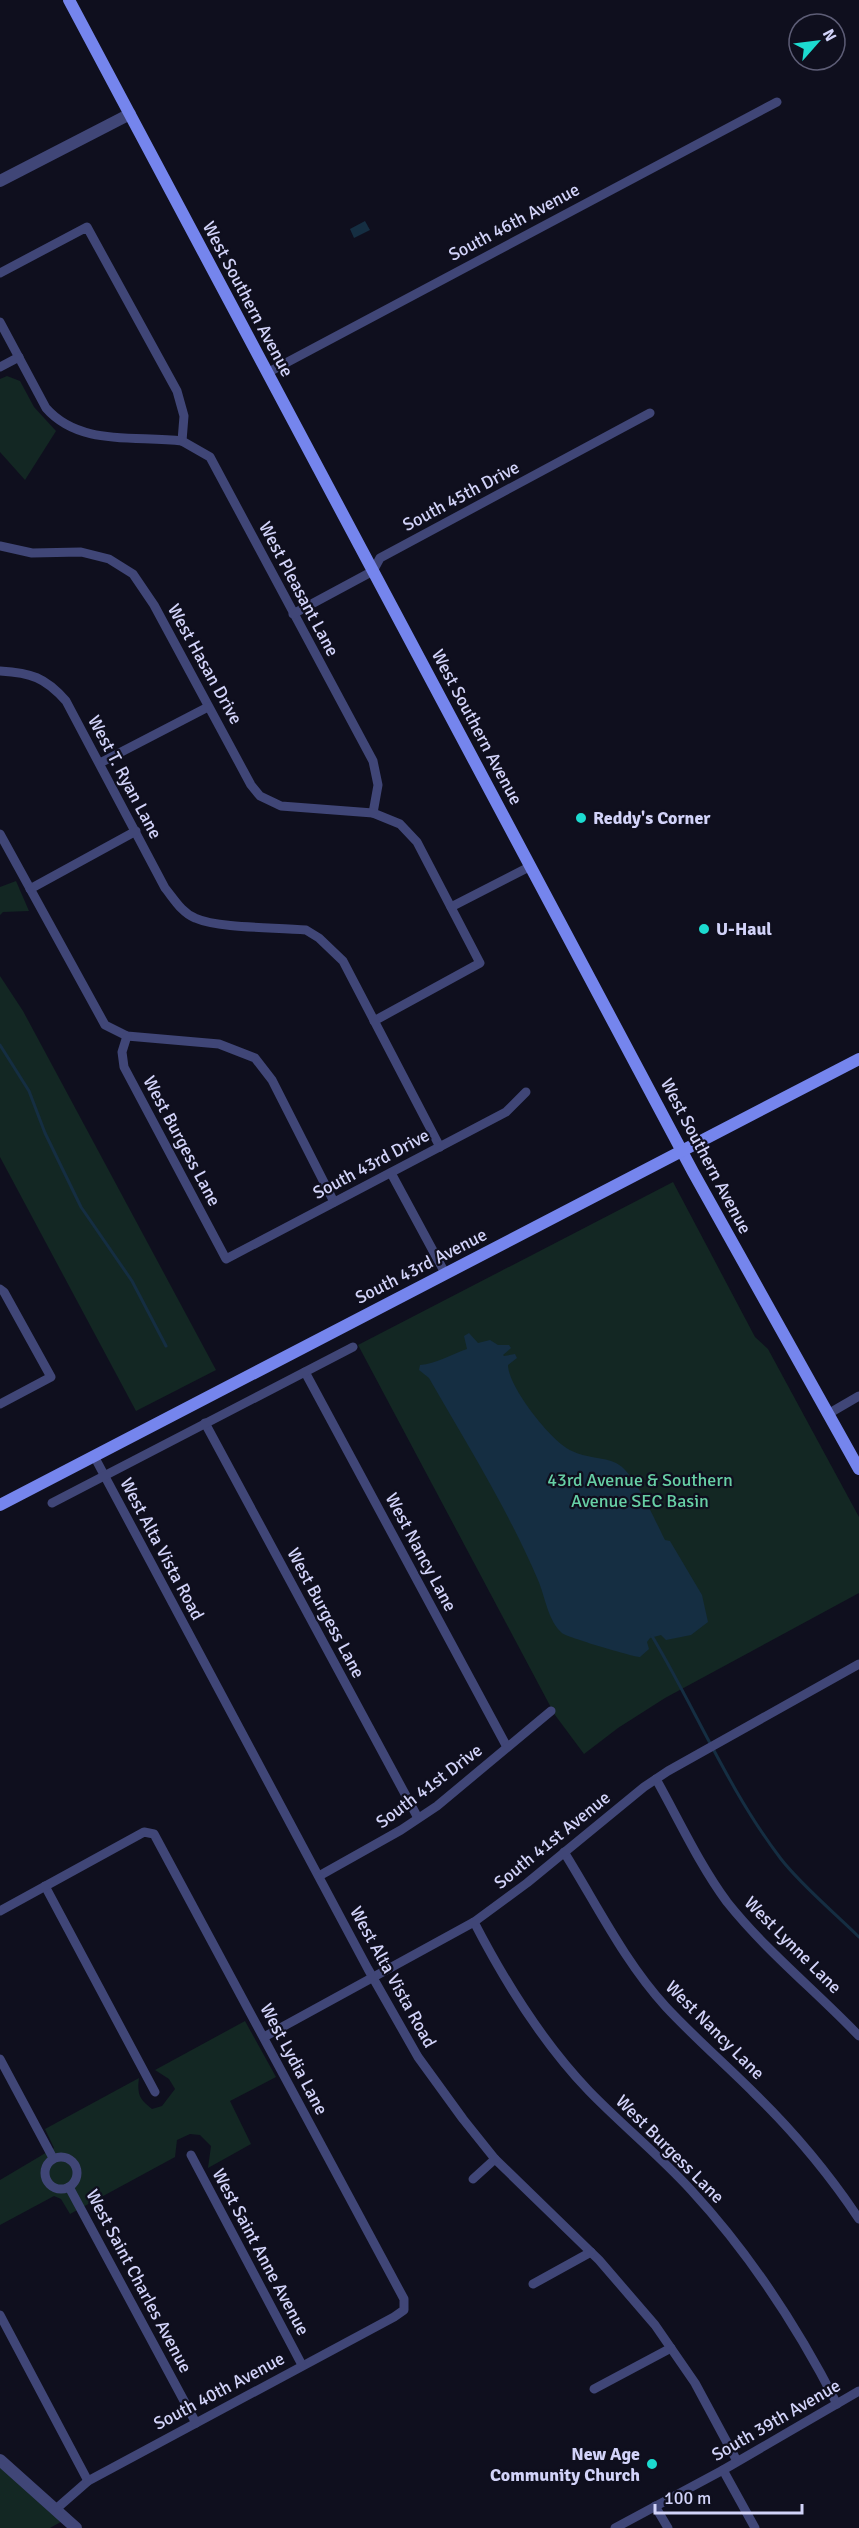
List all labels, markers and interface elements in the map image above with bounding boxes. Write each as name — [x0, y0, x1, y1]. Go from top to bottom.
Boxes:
north arrow — [787, 12, 847, 72]
text: N — [818, 26, 841, 45]
street label: South 46th Avenue — [445, 178, 583, 266]
street label: West Southern Avenue — [198, 218, 298, 380]
street label: South 45th Drive — [399, 456, 523, 536]
street label: West Pleasant Lane — [254, 518, 344, 660]
street label: West Hasan Drive — [163, 600, 247, 728]
street label: West Southern Avenue — [427, 646, 527, 808]
street label: West T. Ryan Lane — [83, 711, 167, 843]
place label: Reddy's Corner — [593, 807, 711, 829]
marker: Reddy's Corner — [574, 811, 588, 825]
place label: U-Haul — [716, 918, 772, 940]
marker: U-Haul — [697, 922, 711, 936]
street label: West Burgess Lane — [138, 1072, 226, 1210]
street label: West Southern Avenue — [656, 1075, 756, 1237]
street label: South 43rd Drive — [309, 1124, 433, 1204]
street label: South 43rd Avenue — [351, 1223, 491, 1309]
park label: 43rd Avenue & Southern Avenue SEC Basin — [547, 1469, 733, 1512]
street label: West Alta Vista Road — [115, 1474, 209, 1624]
street label: West Nancy Lane — [381, 1489, 461, 1615]
street label: West Burgess Lane — [282, 1544, 370, 1682]
street label: South 41st Drive — [372, 1739, 486, 1833]
street label: South 41st Avenue — [489, 1786, 615, 1894]
street label: West Lynne Lane — [740, 1892, 846, 1998]
street label: West Alta Vista Road — [345, 1903, 441, 2051]
street label: West Nancy Lane — [661, 1976, 769, 2084]
street label: West Lydia Lane — [255, 1999, 333, 2119]
street label: West Burgess Lane — [611, 2090, 729, 2208]
street label: West Saint Anne Avenue — [208, 2165, 314, 2339]
street label: West Saint Charles Avenue — [81, 2186, 197, 2376]
street label: South 40th Avenue — [150, 2347, 288, 2435]
street label: South 39th Avenue — [708, 2374, 844, 2466]
place label: New Age Community Church — [490, 2443, 640, 2486]
marker: New Age Community Church — [645, 2457, 659, 2471]
scale bar — [655, 2477, 802, 2515]
text: 100 m — [664, 2487, 711, 2509]

